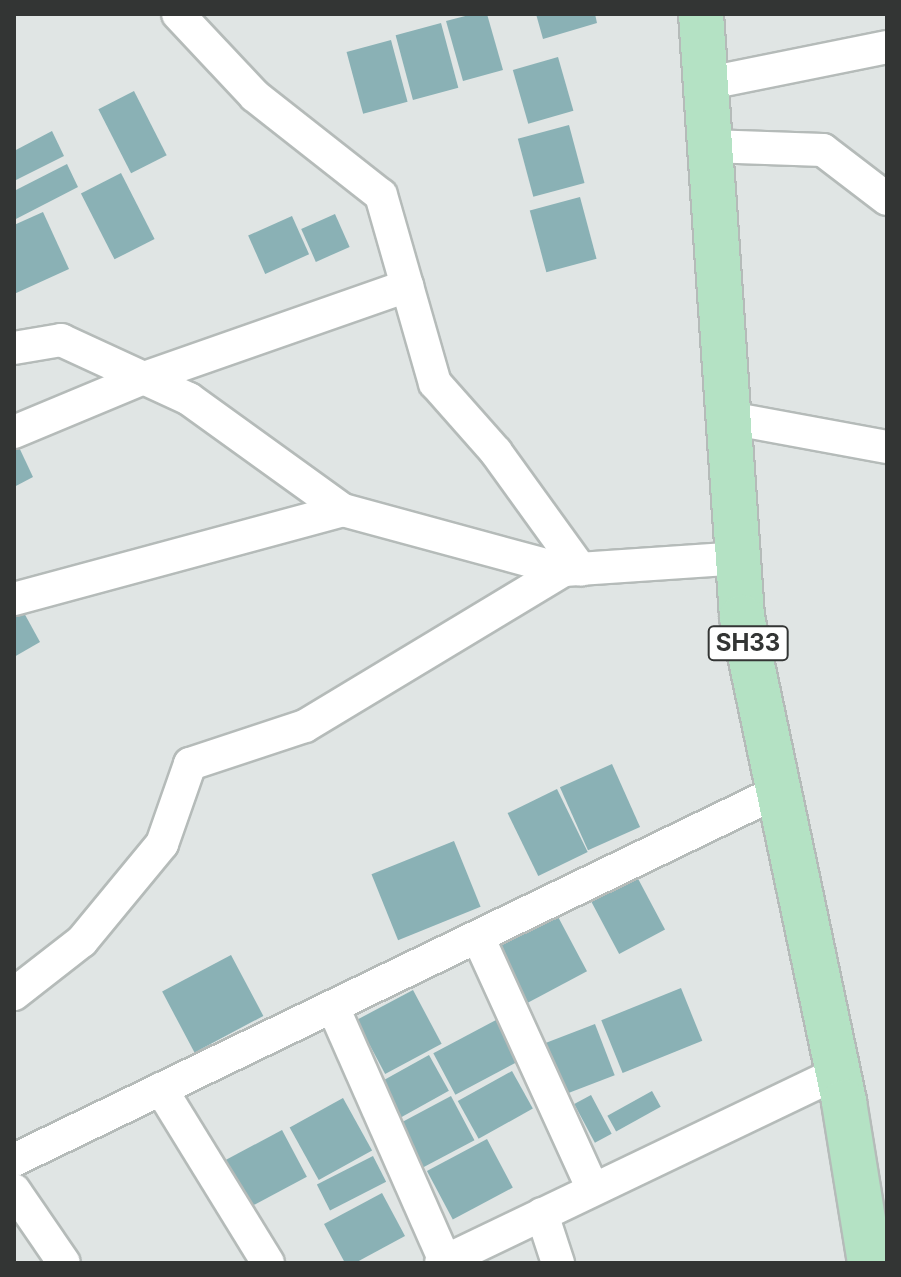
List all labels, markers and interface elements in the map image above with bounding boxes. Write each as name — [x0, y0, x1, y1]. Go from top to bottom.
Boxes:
road number: SH33 — [706, 623, 790, 663]

